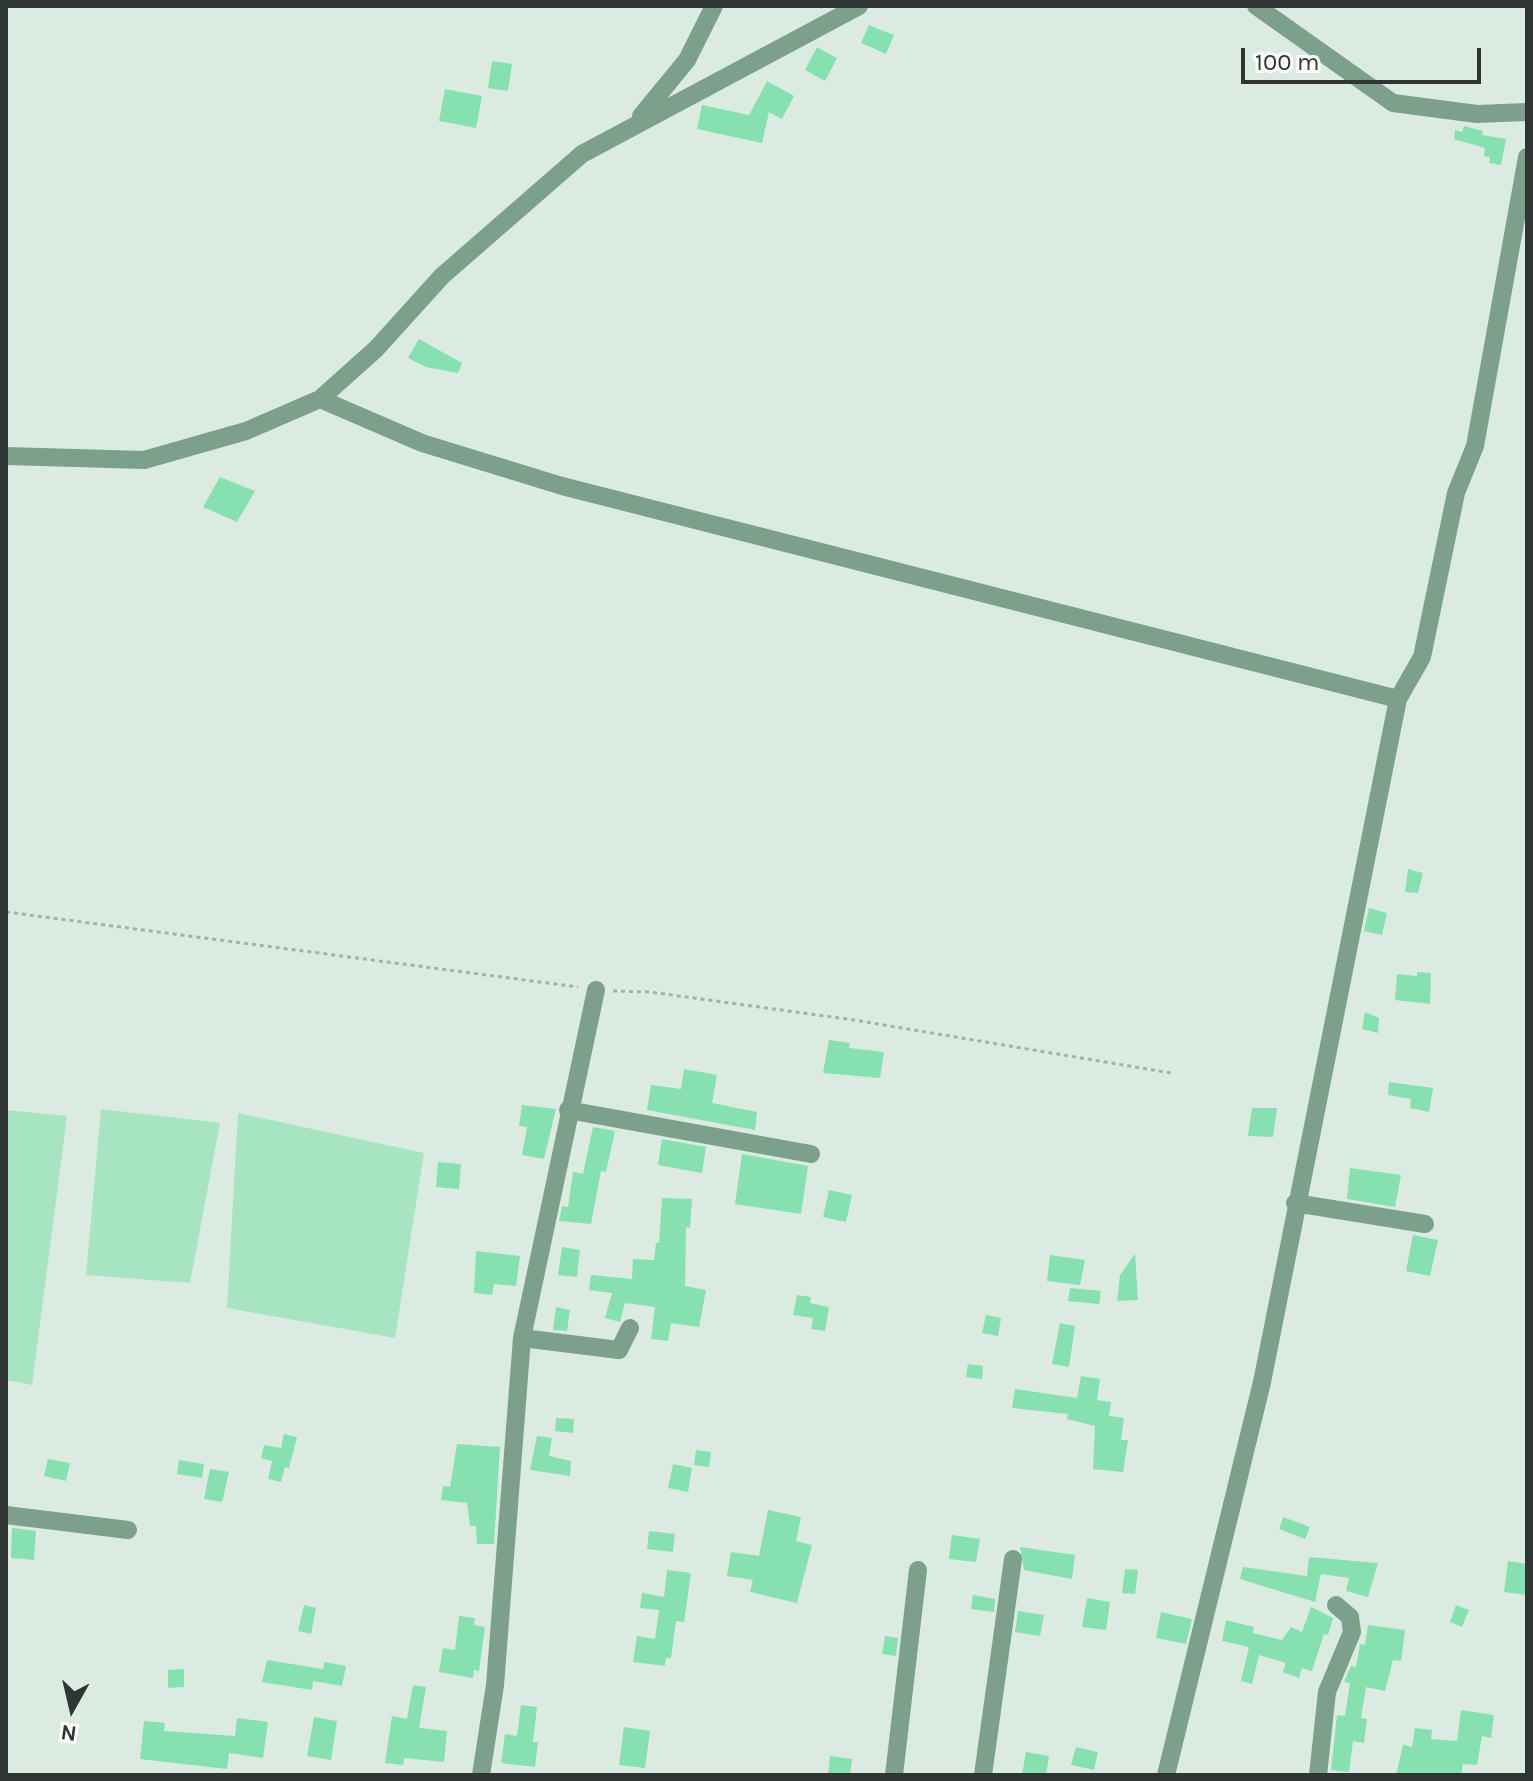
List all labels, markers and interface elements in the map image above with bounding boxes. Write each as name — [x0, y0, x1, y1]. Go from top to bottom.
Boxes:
scale bar — [1245, 32, 1485, 82]
text: 100 m — [1255, 48, 1320, 76]
north arrow — [32, 1669, 112, 1749]
text: N — [59, 1719, 78, 1747]

